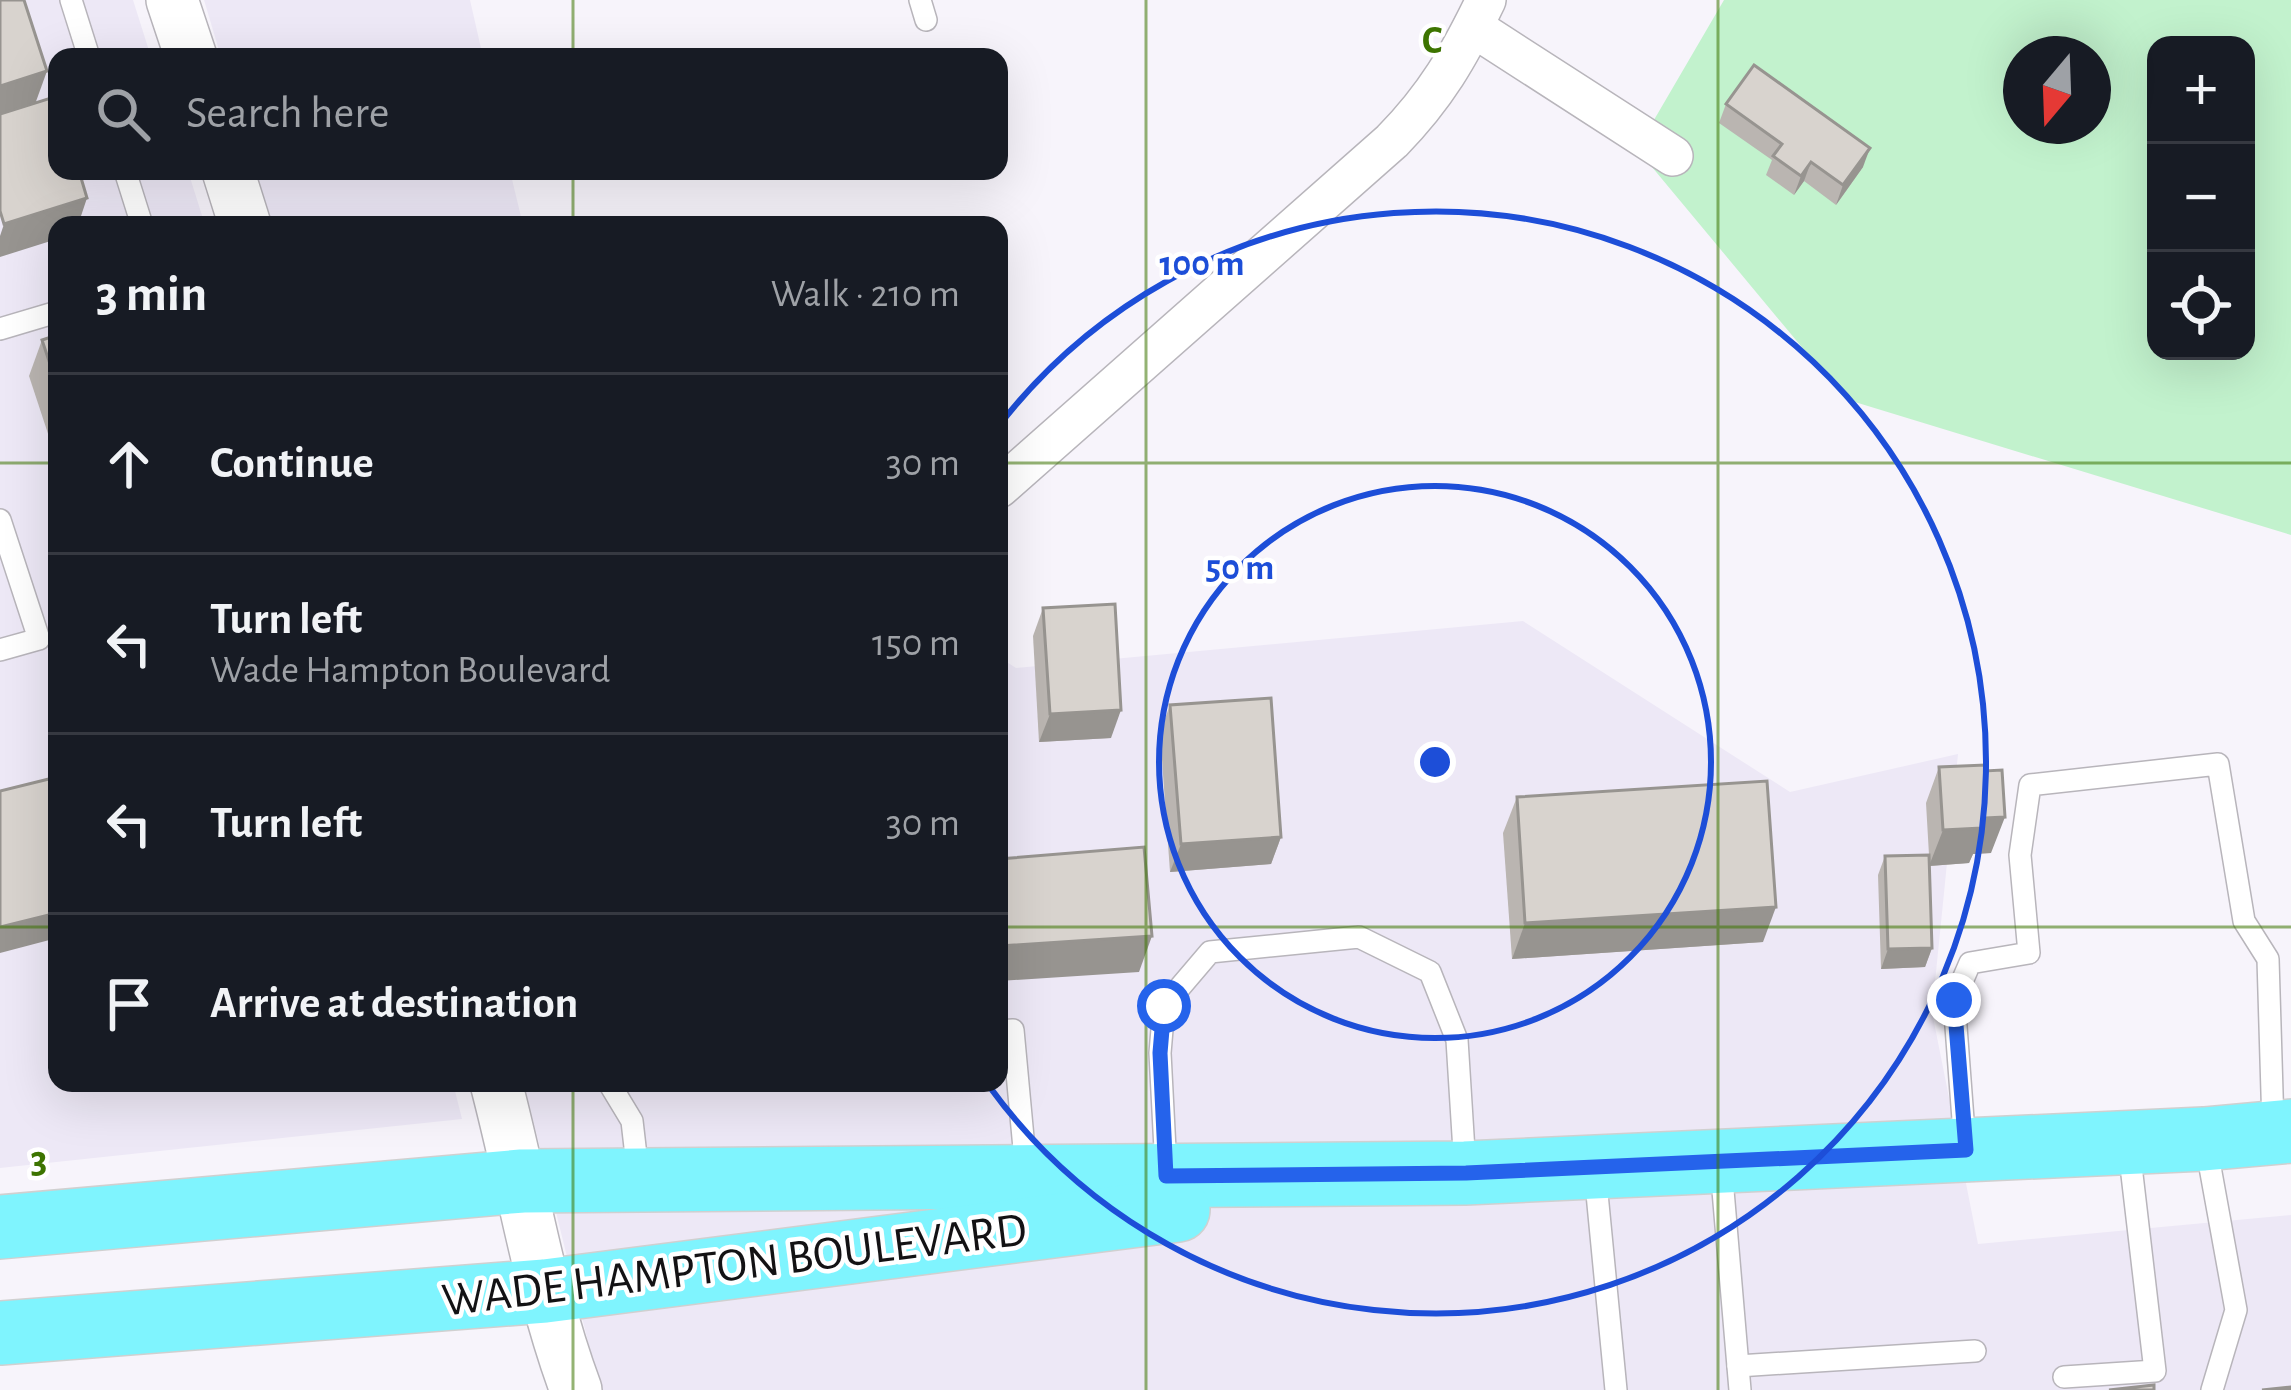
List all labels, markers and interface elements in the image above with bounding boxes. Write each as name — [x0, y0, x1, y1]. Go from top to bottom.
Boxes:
text: C — [1422, 22, 1442, 61]
north arrow — [2003, 36, 2111, 144]
map controls — [2147, 36, 2255, 360]
button: + — [2147, 36, 2255, 144]
search box — [48, 48, 1008, 180]
icon: search — [90, 81, 156, 147]
text: Search here — [186, 91, 389, 136]
button: − — [2147, 144, 2255, 252]
text: 100 m — [1160, 246, 1244, 282]
button: locate — [2147, 252, 2255, 360]
text: 3 min — [96, 269, 207, 320]
text: Walk · 210 m — [771, 275, 960, 314]
icon: ahead — [96, 431, 162, 497]
text: Continue — [210, 441, 374, 486]
text: 30 m — [886, 444, 960, 483]
text: 50 m — [1206, 550, 1274, 586]
text: Turn left — [210, 597, 362, 642]
icon: left — [96, 611, 162, 677]
text: 150 m — [872, 624, 960, 663]
text: Wade Hampton Boulevard — [210, 651, 611, 690]
centre of rings — [1414, 741, 1456, 783]
icon: left — [96, 791, 162, 857]
text: Turn left — [210, 801, 362, 846]
text: 30 m — [886, 804, 960, 843]
icon: arrive — [96, 971, 162, 1037]
route end — [1927, 973, 1981, 1027]
route start — [1137, 979, 1191, 1033]
text: Arrive at destination — [210, 981, 578, 1026]
text: 3 — [31, 1141, 47, 1180]
street label: WADE HAMPTON BOULEVARD — [439, 1206, 1029, 1326]

